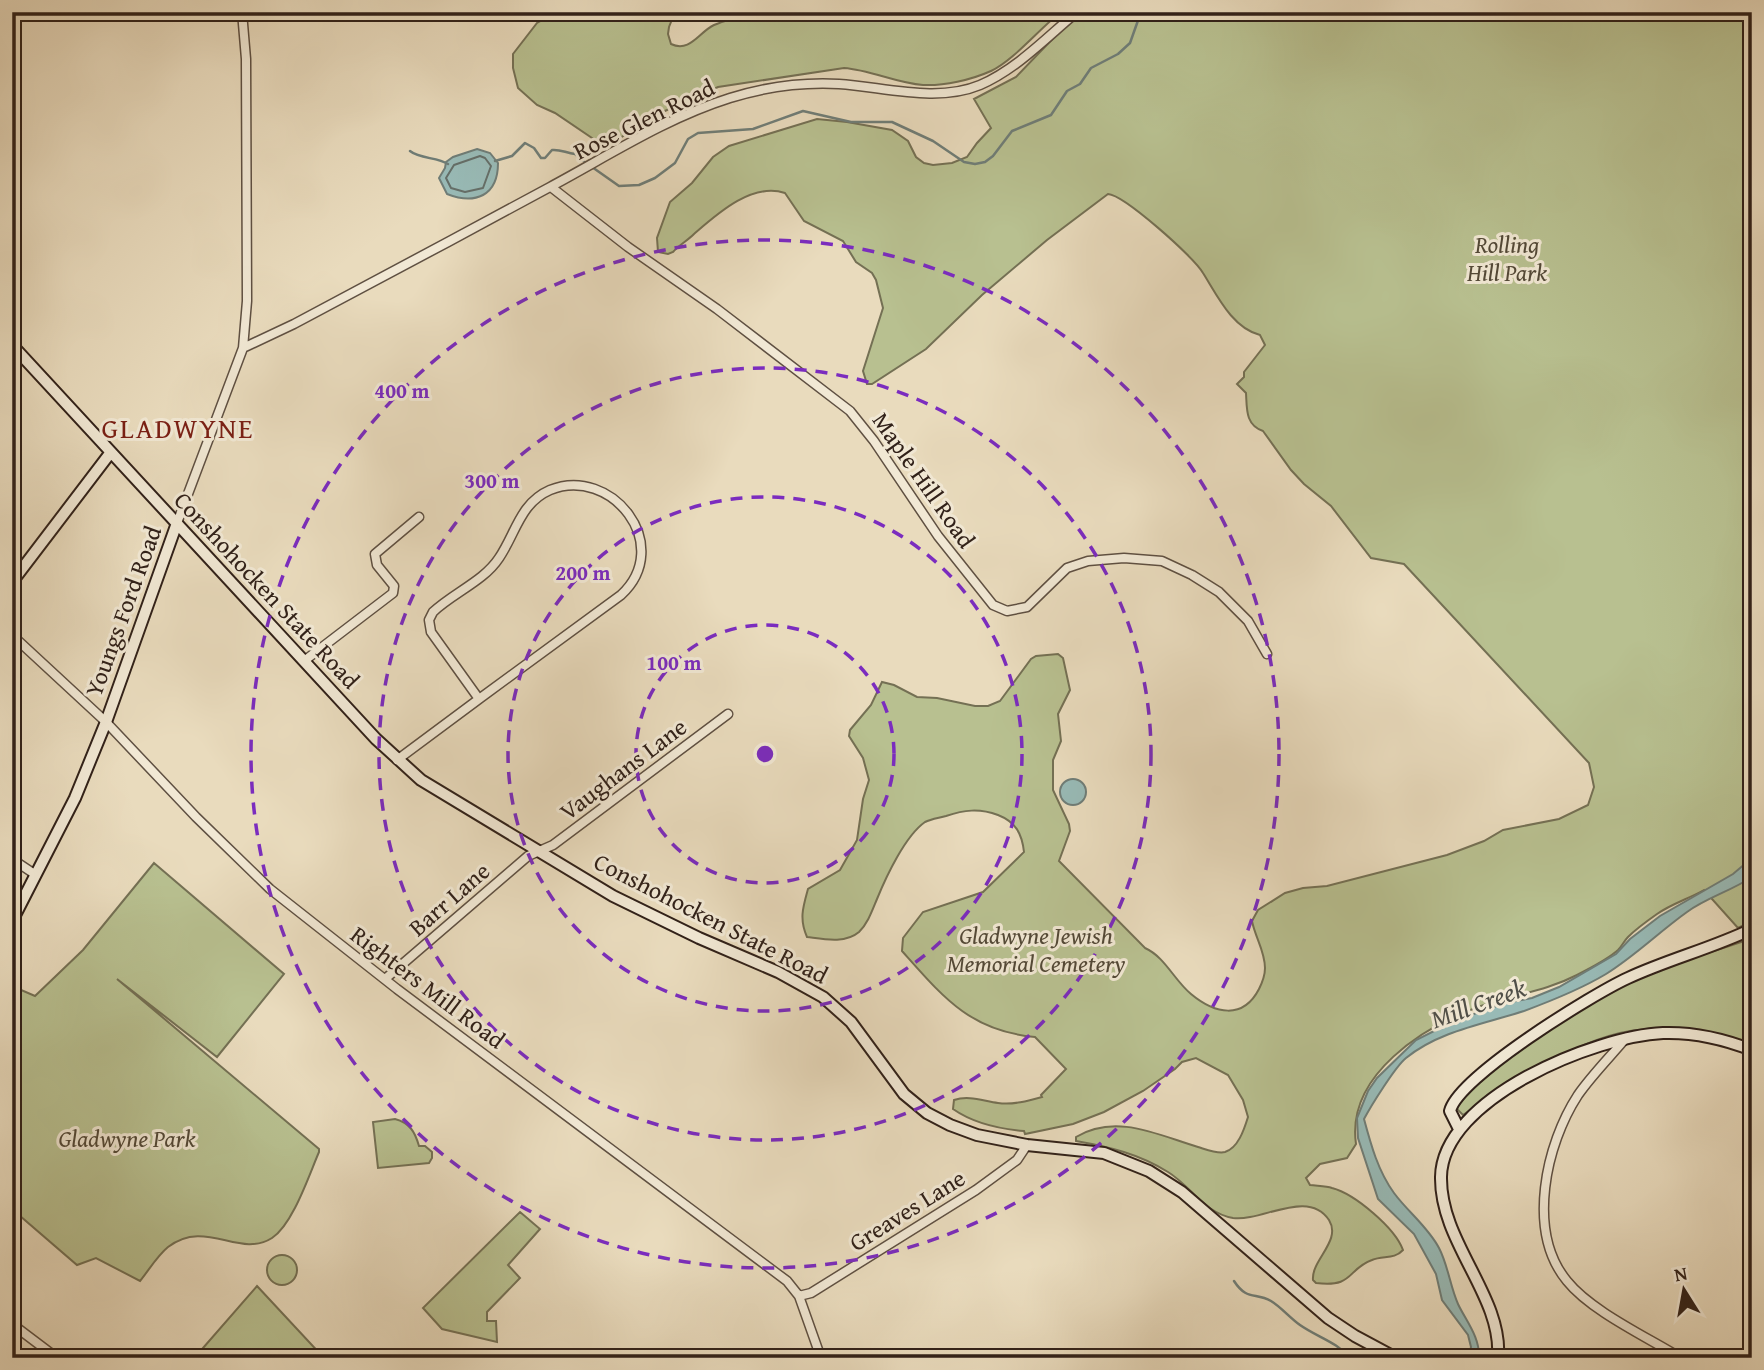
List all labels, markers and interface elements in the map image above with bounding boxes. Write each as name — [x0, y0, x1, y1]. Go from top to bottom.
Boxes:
street label: Rose Glen Road — [567, 70, 721, 168]
park label: Rolling Hill Park — [1466, 227, 1547, 290]
text: 400 m — [374, 375, 430, 406]
street label: Maple Hill Road — [864, 405, 984, 555]
district label: GLADWYNE — [102, 407, 254, 448]
text: 300 m — [464, 465, 520, 496]
street label: Conshohocken State Road — [166, 484, 368, 697]
street label: Youngs Ford Road — [76, 521, 170, 701]
text: 200 m — [555, 557, 611, 588]
text: 100 m — [646, 647, 702, 678]
street label: Vaughans Lane — [552, 709, 694, 829]
centre of rings — [753, 742, 777, 766]
street label: Conshohocken State Road — [588, 844, 834, 992]
street label: Barr Lane — [401, 854, 497, 944]
street label: Righters Mill Road — [343, 917, 513, 1057]
park label: Gladwyne Jewish Memorial Cemetery — [947, 918, 1125, 981]
water label: Mill Creek — [1425, 968, 1531, 1038]
park label: Gladwyne Park — [58, 1121, 196, 1156]
street label: Greaves Lane — [842, 1160, 972, 1260]
north arrow — [1648, 1254, 1718, 1324]
text: N — [1672, 1258, 1690, 1288]

